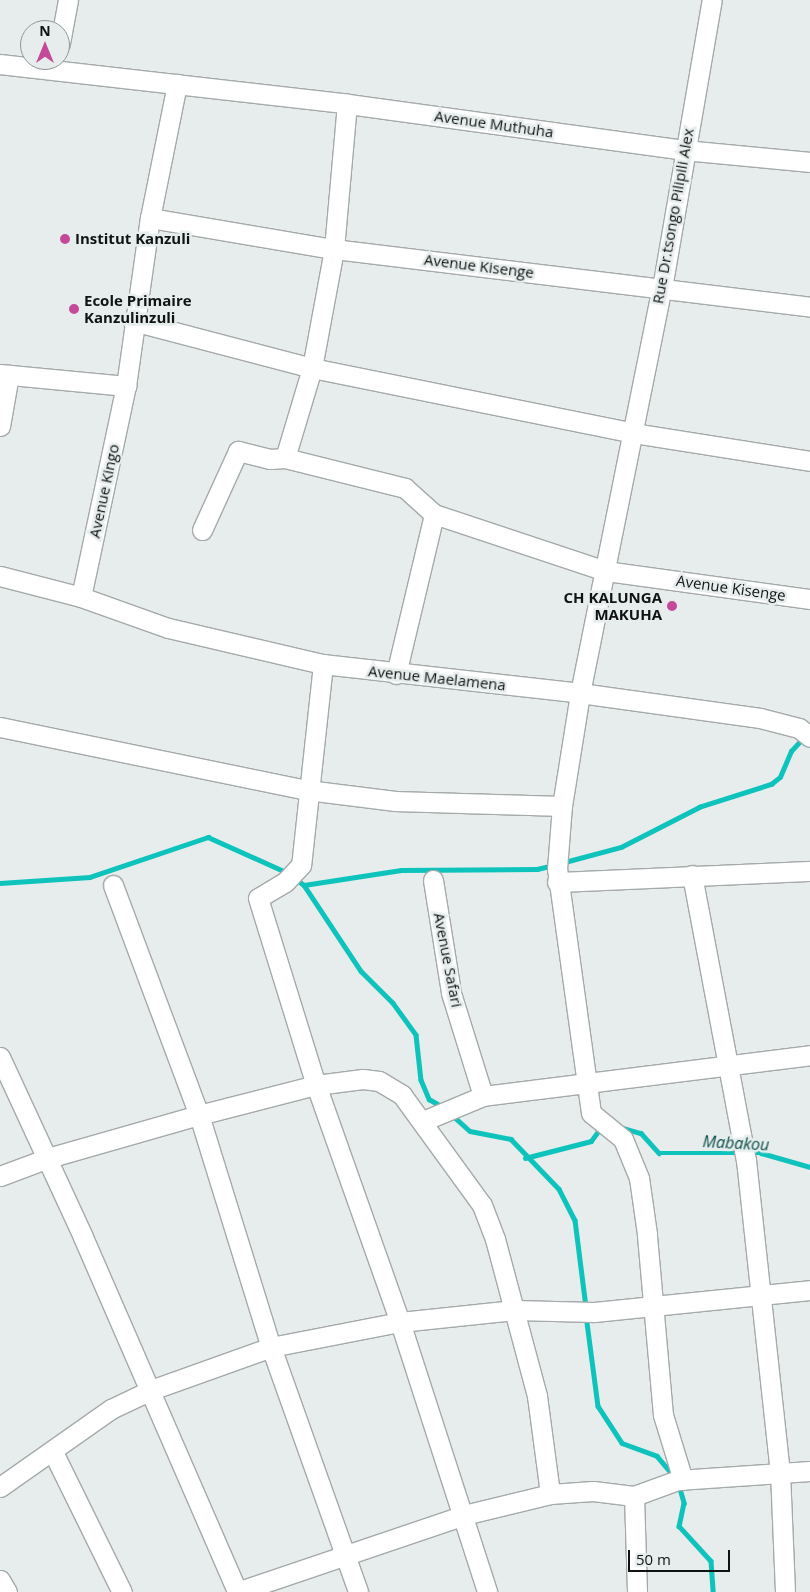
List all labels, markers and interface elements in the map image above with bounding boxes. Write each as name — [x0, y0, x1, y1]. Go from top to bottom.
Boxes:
north arrow — [20, 20, 70, 70]
text: N — [39, 21, 51, 40]
street label: Avenue Muthuha — [433, 107, 555, 141]
street label: Rue Dr.tsongo Pilipili Alex — [649, 127, 697, 305]
place label: Institut Kanzuli — [75, 230, 190, 248]
marker: Institut Kanzuli — [59, 233, 71, 245]
street label: Avenue Kisenge — [423, 250, 535, 282]
place label: Ecole Primaire Kanzulinzuli — [84, 291, 192, 326]
marker: Ecole Primaire Kanzulinzuli — [68, 303, 80, 315]
street label: Avenue Kingo — [85, 442, 123, 540]
street label: Avenue Kisenge — [675, 571, 787, 605]
place label: CH KALUNGA MAKUHA — [564, 588, 662, 623]
marker: CH KALUNGA MAKUHA — [666, 600, 678, 612]
street label: Avenue Maelamena — [367, 662, 507, 694]
street label: Avenue Safari — [430, 911, 466, 1009]
water label: Mabakou — [702, 1132, 770, 1154]
scale bar — [630, 1540, 732, 1572]
text: 50 m — [636, 1549, 671, 1569]

